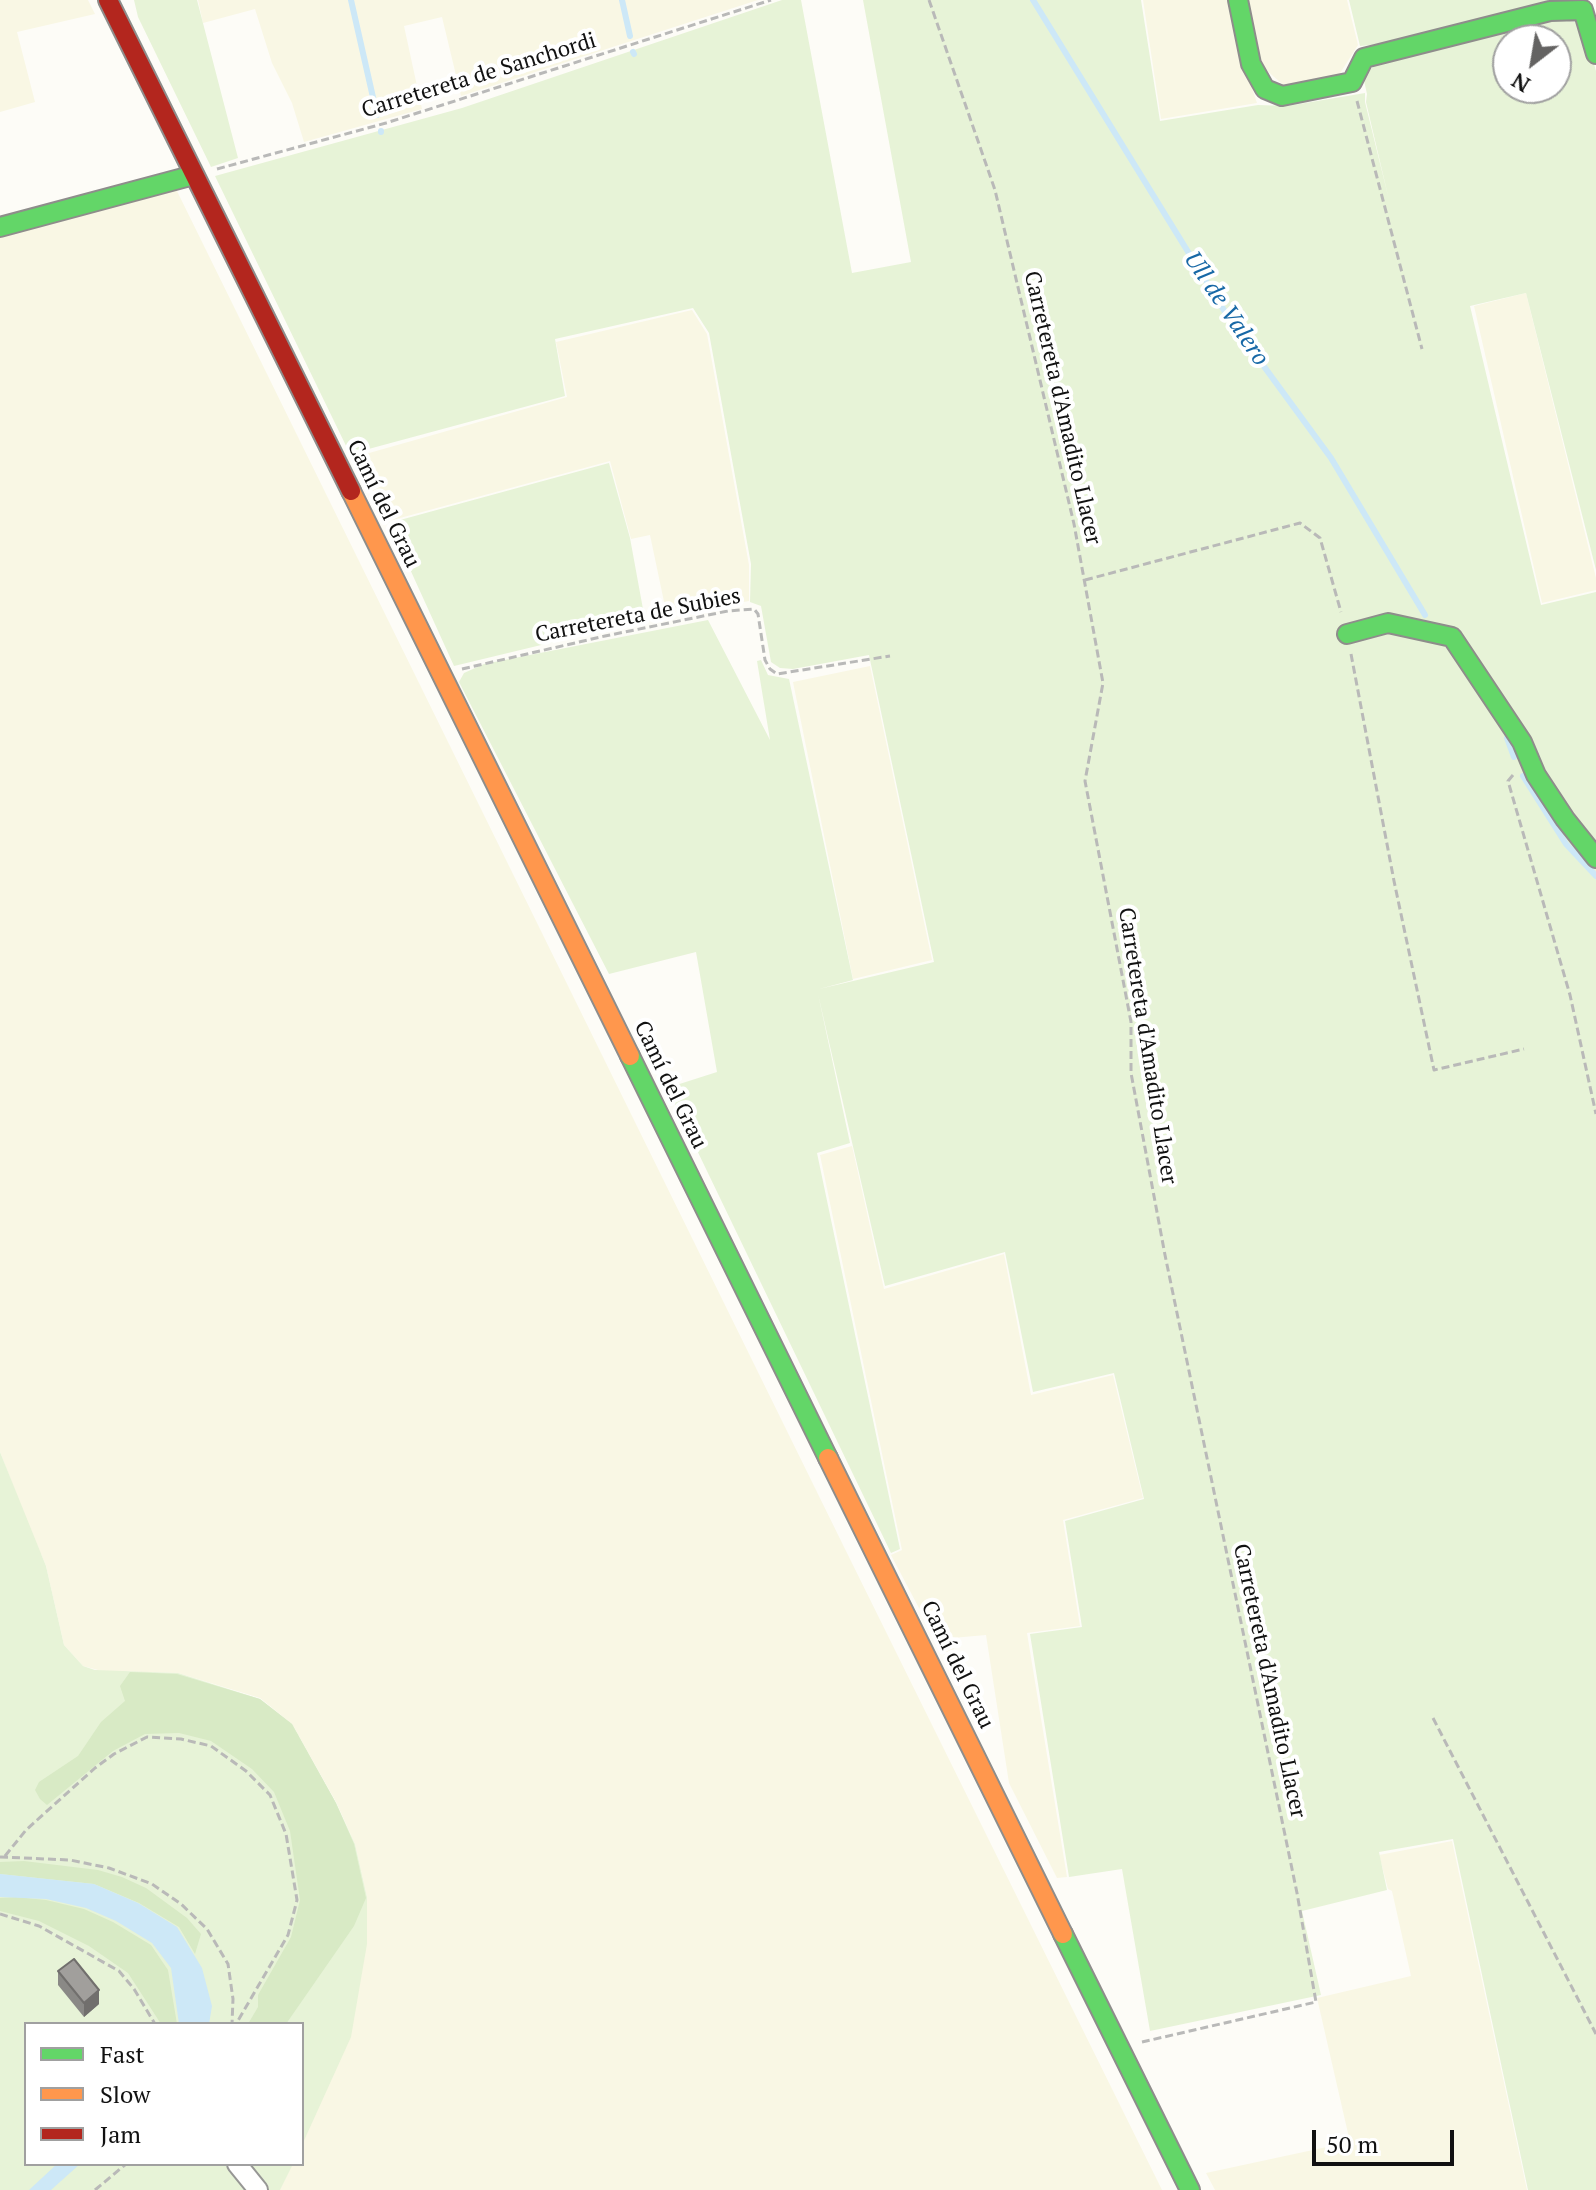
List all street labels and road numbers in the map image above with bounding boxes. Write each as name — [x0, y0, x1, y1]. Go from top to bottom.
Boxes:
street label: Carretereta de Sanchordi — [359, 28, 599, 124]
street label: Carretereta d'Amadito Llacer — [1018, 269, 1106, 547]
street label: Camí del Grau — [341, 436, 425, 572]
street label: Carretereta de Subies — [533, 583, 743, 649]
street label: Carretereta d'Amadito Llacer — [1112, 906, 1182, 1186]
street label: Camí del Grau — [628, 1017, 712, 1153]
street label: Carretereta d'Amadito Llacer — [1227, 1541, 1311, 1821]
street label: Camí del Grau — [915, 1597, 999, 1733]

